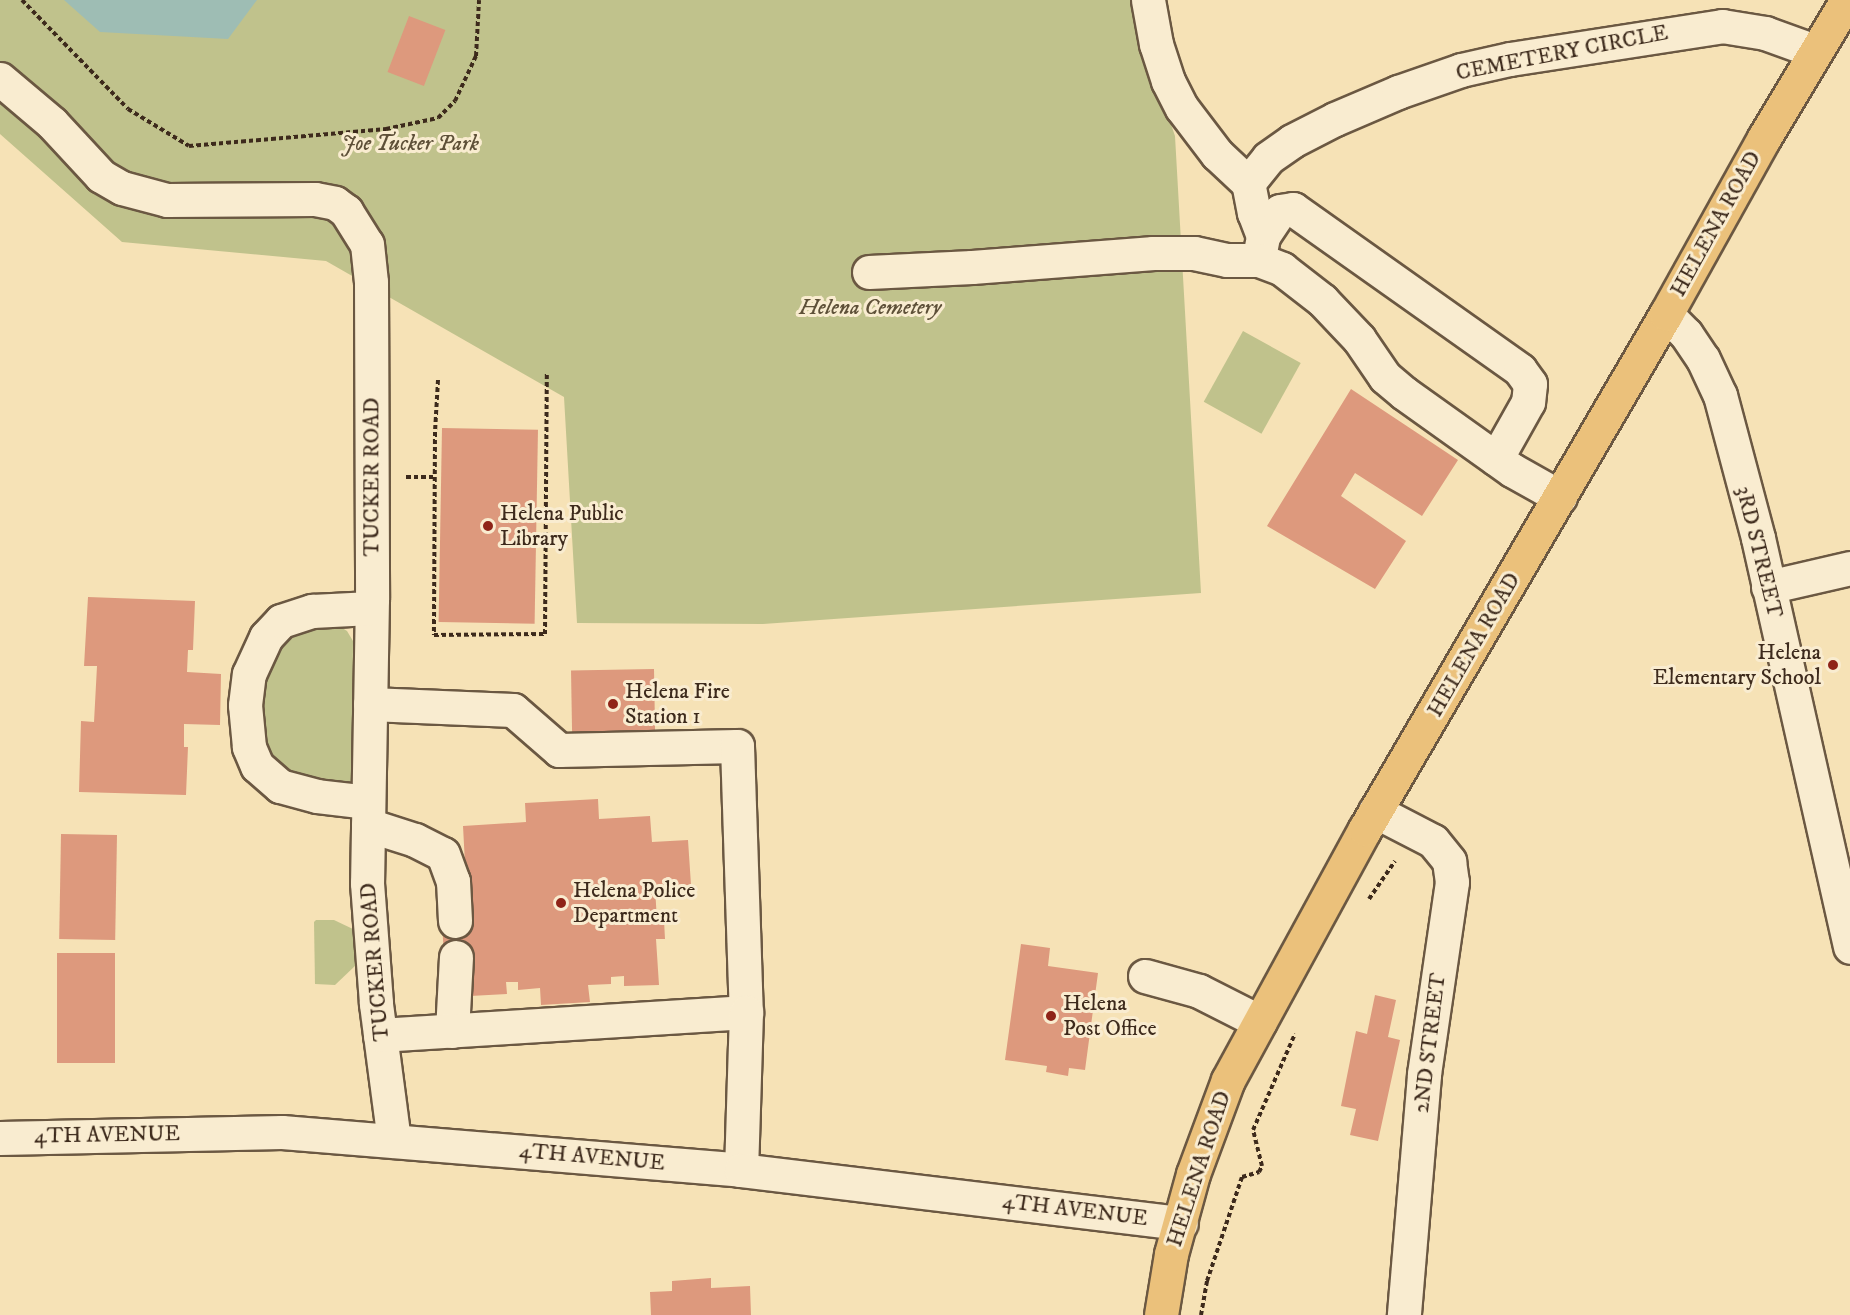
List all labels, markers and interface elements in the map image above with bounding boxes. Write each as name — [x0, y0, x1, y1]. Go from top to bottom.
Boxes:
street label: CEMETERY CIRCLE — [1454, 19, 1670, 87]
park label: Joe Tucker Park — [341, 131, 479, 157]
street label: HELENA ROAD — [1665, 147, 1767, 301]
park label: Helena Cemetery — [799, 295, 941, 321]
street label: TUCKER ROAD — [359, 398, 385, 556]
street label: 3RD STREET — [1730, 484, 1788, 620]
place label: Helena Public Library — [500, 500, 624, 552]
marker: Helena Public Library — [481, 519, 495, 533]
street label: HELENA ROAD — [1422, 568, 1526, 722]
place label: Helena Elementary School — [1653, 639, 1821, 690]
marker: Helena Elementary School — [1826, 658, 1840, 672]
place label: Helena Fire Station 1 — [625, 678, 730, 730]
marker: Helena Fire Station 1 — [606, 697, 620, 711]
place label: Helena Police Department — [573, 877, 695, 928]
street label: TUCKER ROAD — [355, 882, 395, 1042]
marker: Helena Police Department — [554, 896, 568, 910]
street label: 2ND STREET — [1408, 972, 1452, 1114]
place label: Helena Post Office — [1063, 990, 1156, 1042]
marker: Helena Post Office — [1044, 1009, 1058, 1023]
street label: HELENA ROAD — [1161, 1088, 1237, 1250]
street label: 4TH AVENUE — [34, 1121, 180, 1149]
street label: 4TH AVENUE — [518, 1137, 666, 1177]
street label: 4TH AVENUE — [1001, 1188, 1149, 1232]

